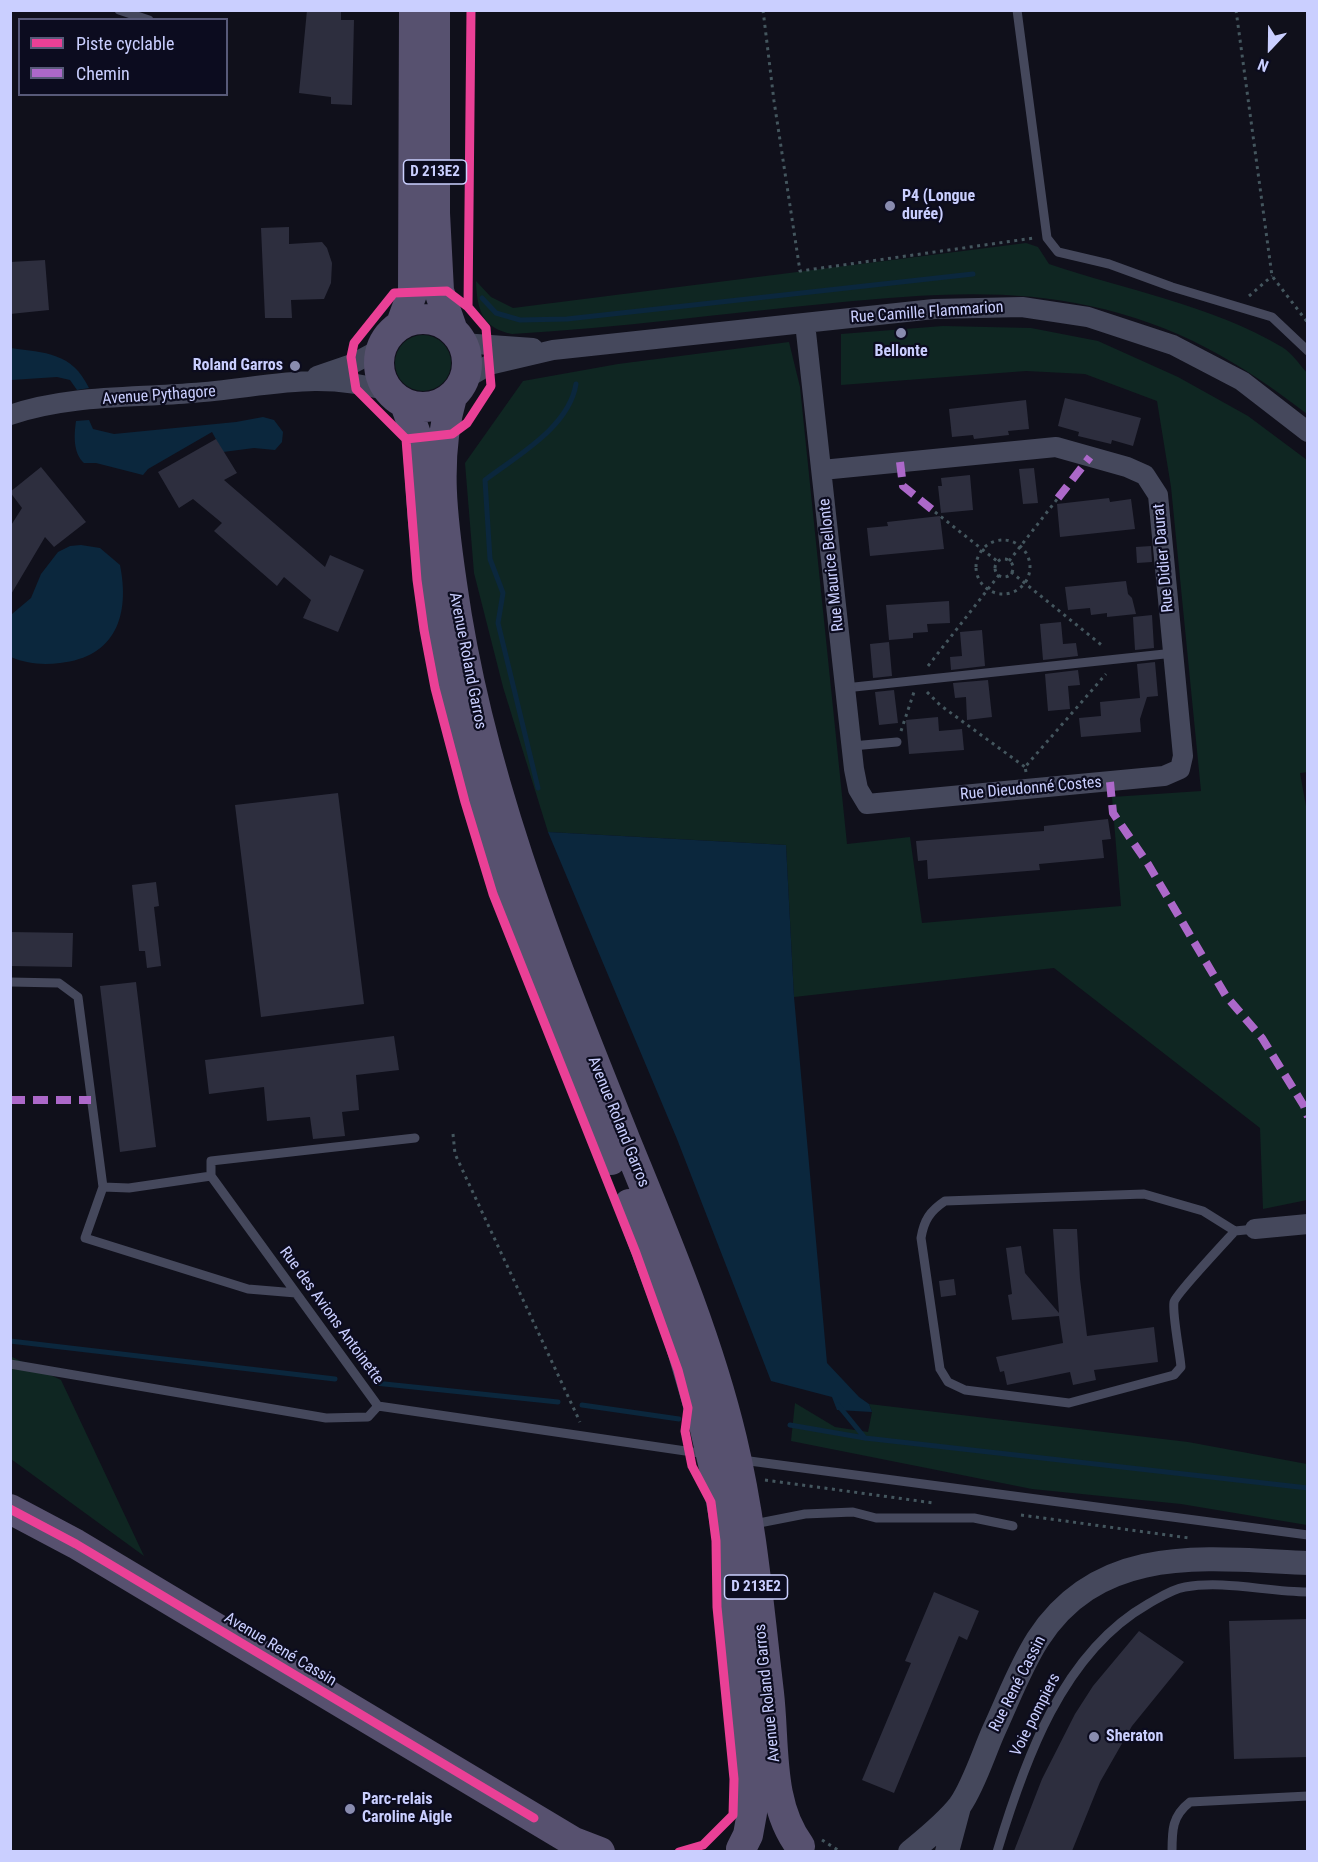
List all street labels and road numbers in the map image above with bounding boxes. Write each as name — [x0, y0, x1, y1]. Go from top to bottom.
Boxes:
road number: D 213E2 — [404, 160, 466, 184]
street label: Rue Camille Flammarion — [850, 298, 1004, 328]
street label: Avenue Pythagore — [102, 382, 216, 410]
street label: Rue Maurice Bellonte — [815, 498, 849, 632]
street label: Rue Didier Daurat — [1150, 503, 1178, 613]
street label: Avenue Roland Garros — [444, 591, 490, 731]
street label: Rue Dieudonné Costes — [959, 773, 1103, 805]
street label: Avenue Roland Garros — [583, 1054, 653, 1190]
street label: Rue des Avions Antoinette — [275, 1243, 387, 1389]
road number: D 213E2 — [724, 1575, 788, 1599]
street label: Avenue René Cassin — [220, 1609, 340, 1691]
street label: Avenue Roland Garros — [751, 1623, 785, 1763]
street label: Rue René Cassin — [986, 1633, 1050, 1735]
street label: Voie pompiers — [1007, 1670, 1065, 1760]

